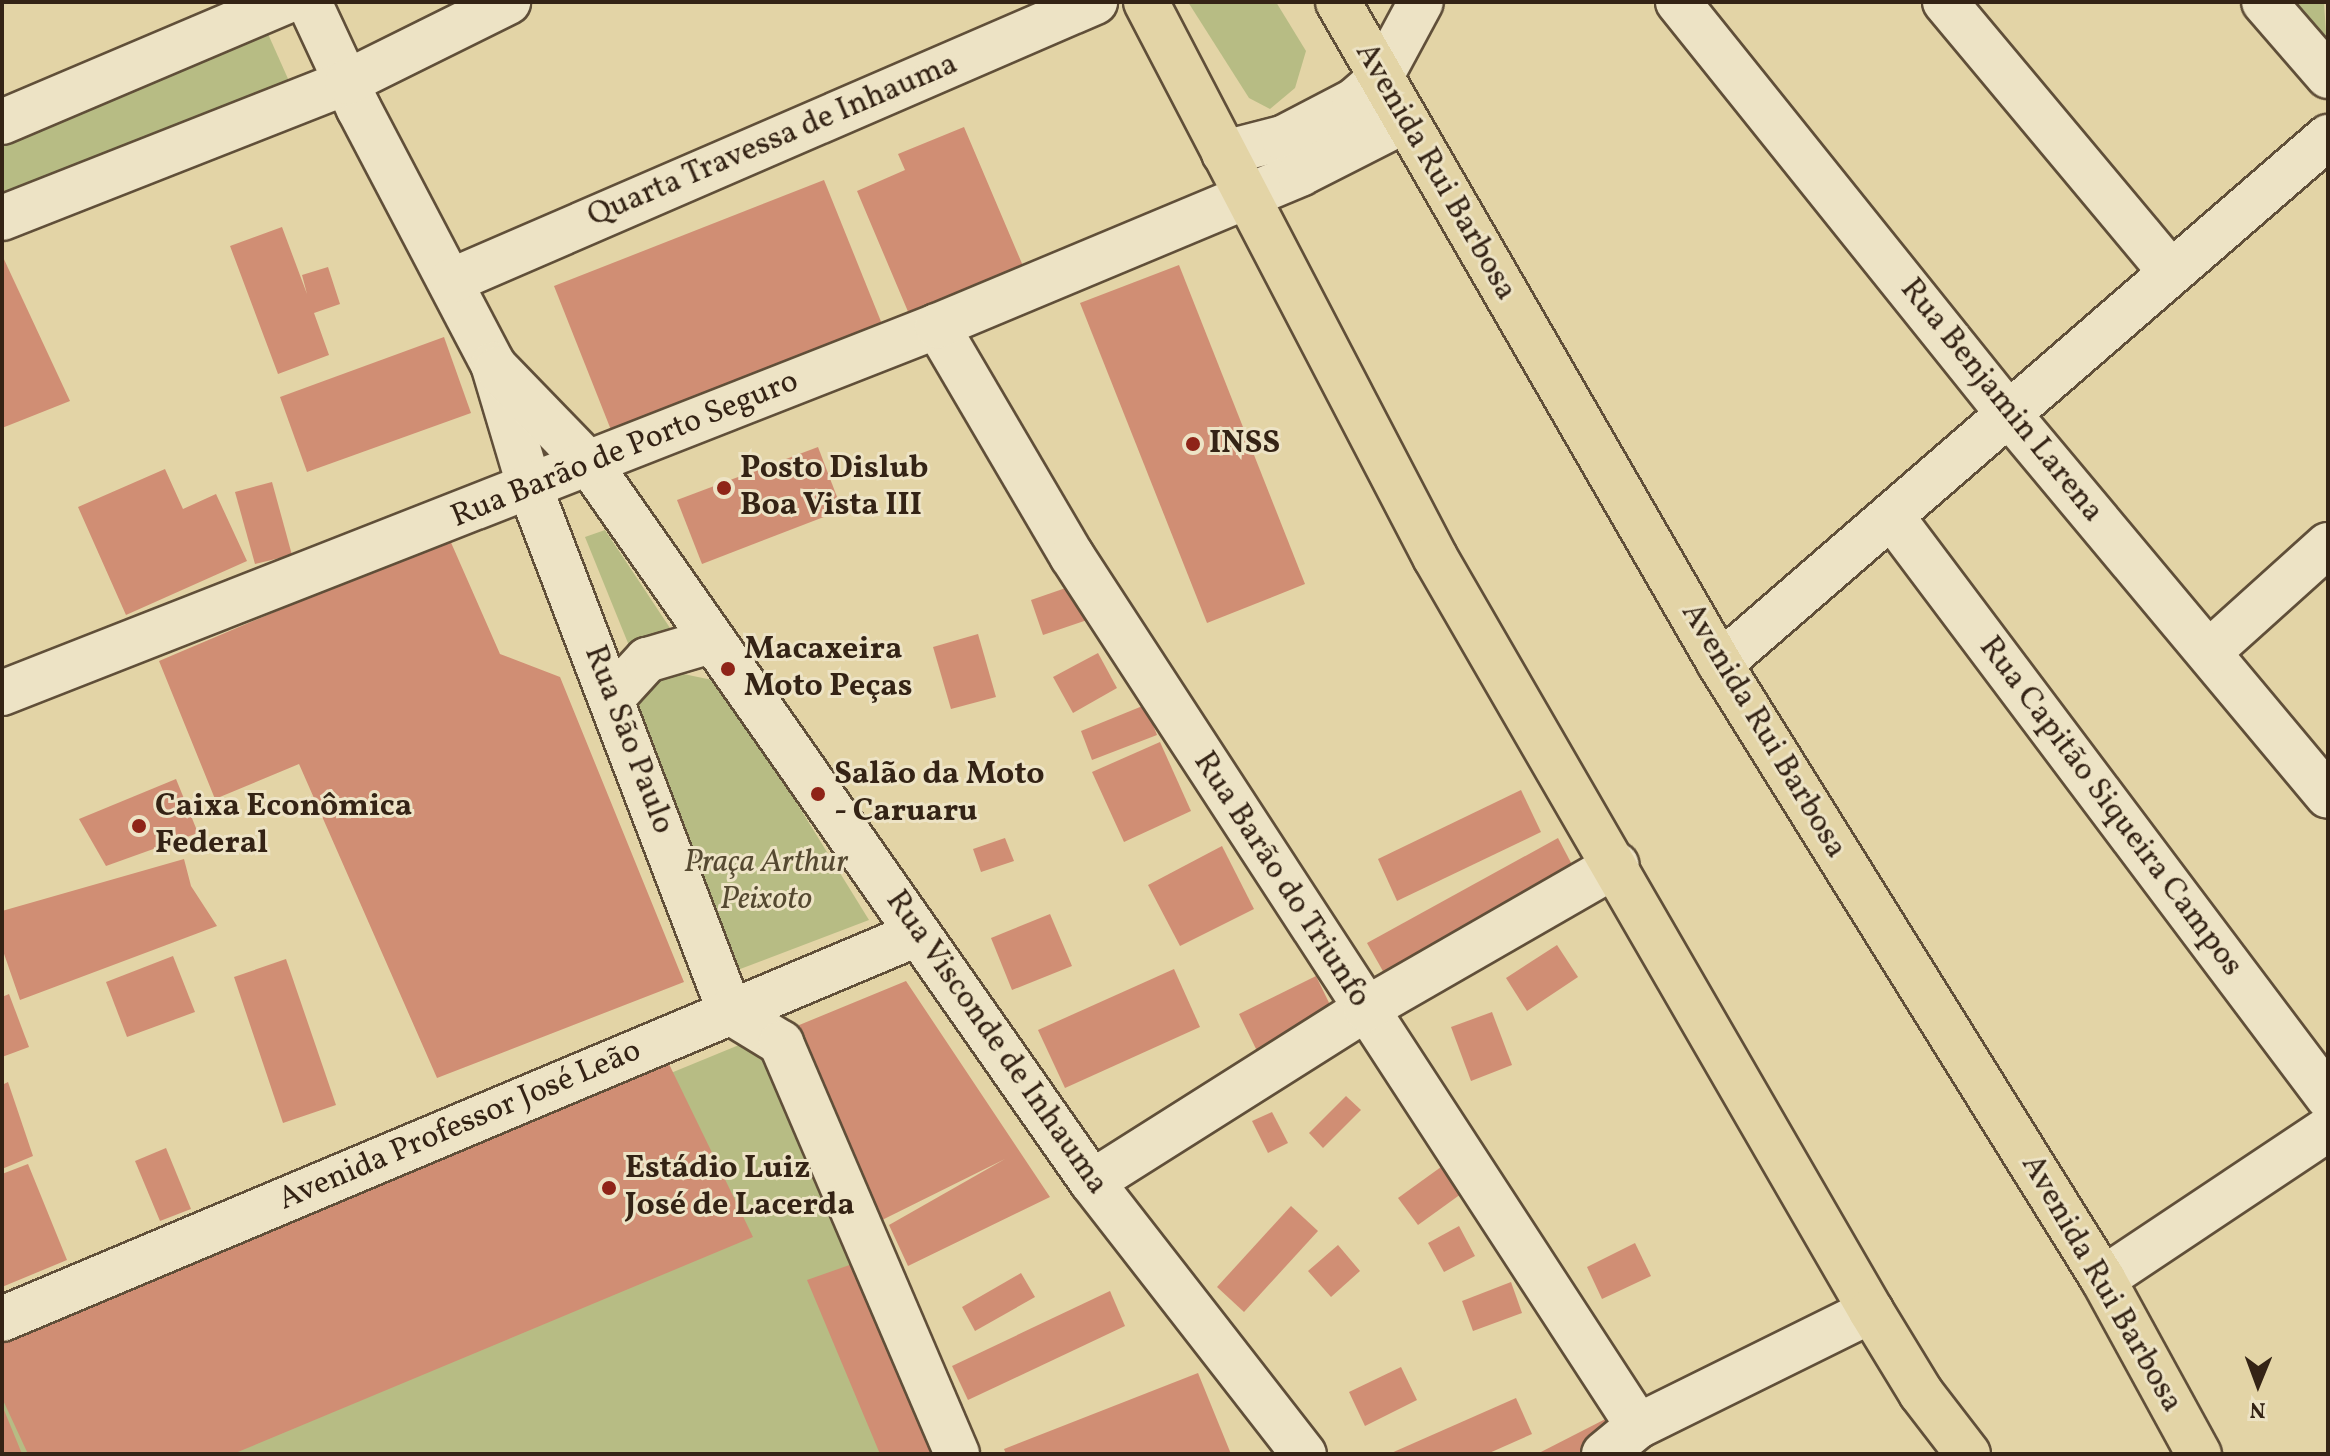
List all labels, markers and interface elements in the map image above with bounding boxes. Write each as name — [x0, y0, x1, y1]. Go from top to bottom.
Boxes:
street label: Avenida Rui Barbosa — [1346, 36, 1524, 308]
street label: Quarta Travessa de Inhauma — [582, 45, 964, 237]
street label: Rua Benjamin Larena — [1891, 271, 2111, 531]
street label: Rua Barão de Porto Seguro — [446, 363, 804, 537]
place label: INSS — [1209, 425, 1280, 463]
marker: INSS — [1184, 435, 1202, 453]
place label: Posto Dislub Boa Vista III — [740, 451, 928, 526]
marker: Posto Dislub Boa Vista III — [715, 479, 733, 497]
street label: Avenida Rui Barbosa — [1672, 596, 1854, 866]
street label: Rua Capitão Siqueira Campos — [1970, 630, 2250, 984]
place label: Macaxeira Moto Peças — [744, 632, 913, 707]
street label: Rua São Paulo — [575, 640, 681, 840]
marker: Macaxeira Moto Peças — [719, 660, 737, 678]
street label: Rua Barão do Triunfo — [1184, 745, 1378, 1015]
place label: Salão da Moto - Caruaru — [834, 757, 1045, 832]
marker: Salão da Moto - Caruaru — [809, 785, 827, 803]
place label: Caixa Econômica Federal — [155, 789, 412, 864]
marker: Caixa Econômica Federal — [130, 817, 148, 835]
park label: Praça Arthur Peixoto — [684, 845, 848, 920]
street label: Rua Visconde de Inhauma — [876, 883, 1116, 1203]
street label: Avenida Professor José Leão — [273, 1032, 647, 1220]
street label: Avenida Rui Barbosa — [2012, 1148, 2190, 1420]
place label: Estádio Luiz José de Lacerda — [625, 1151, 855, 1226]
marker: Estádio Luiz José de Lacerda — [600, 1179, 618, 1197]
north arrow — [2218, 1344, 2298, 1424]
text: N — [2249, 1393, 2266, 1424]

